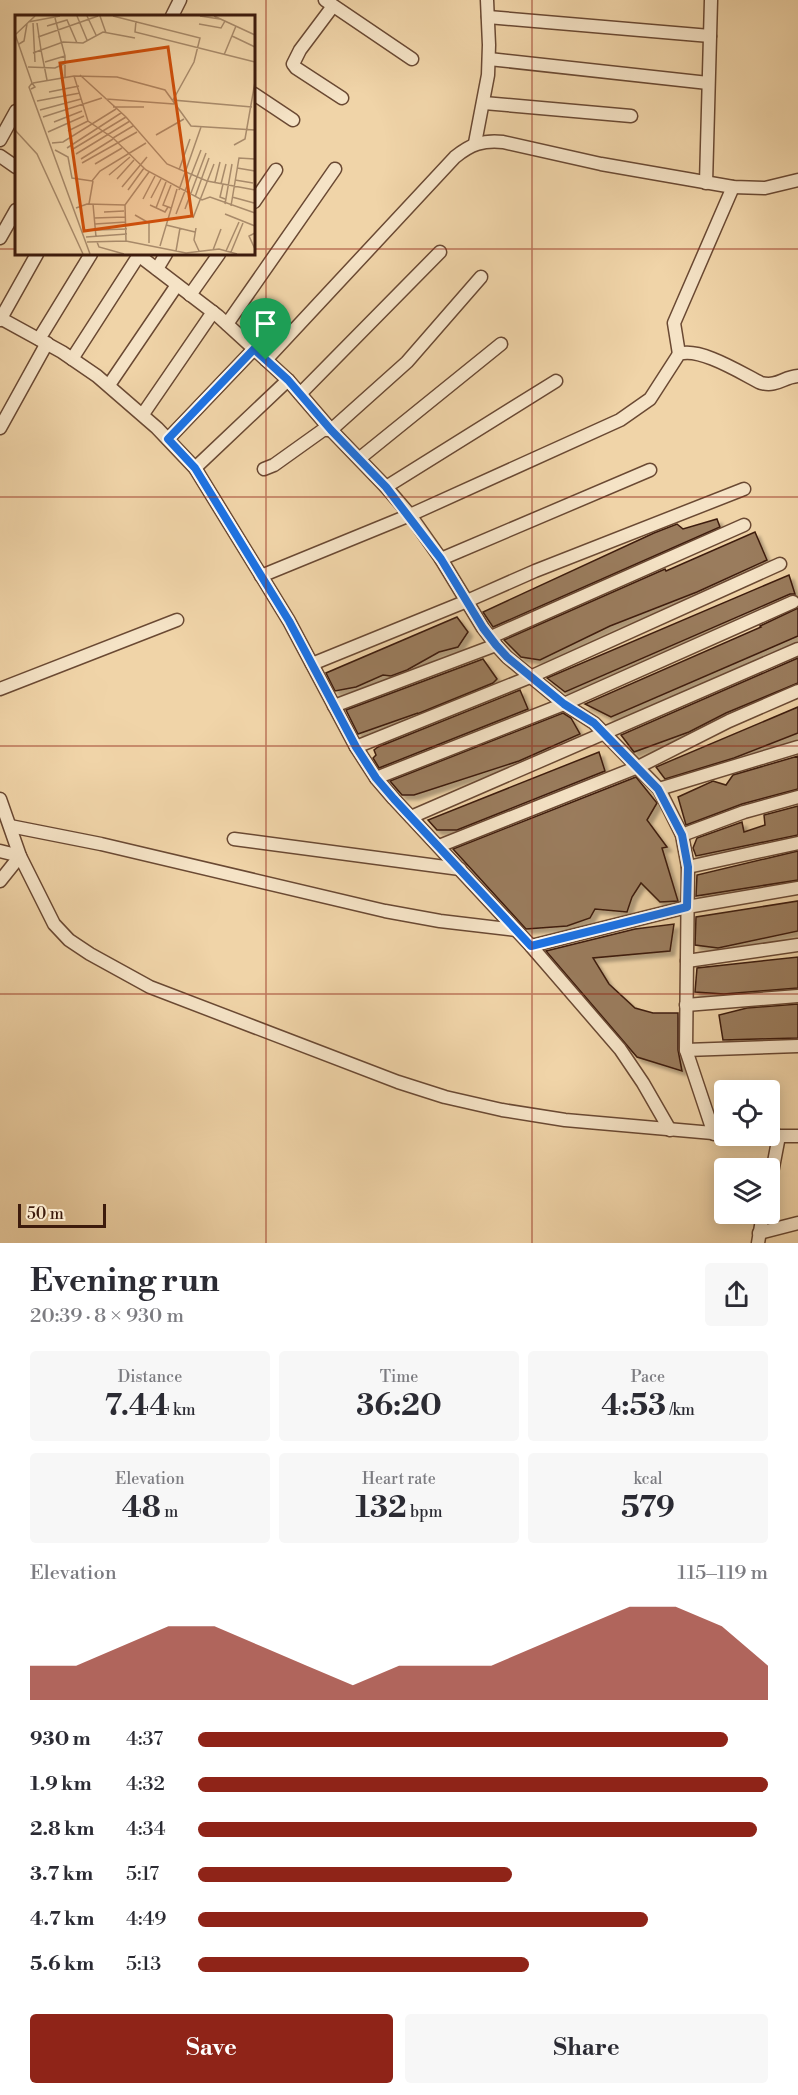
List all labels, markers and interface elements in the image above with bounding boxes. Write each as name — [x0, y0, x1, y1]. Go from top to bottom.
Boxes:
inset map — [15, 15, 255, 255]
pin — [240, 298, 291, 360]
icon: arrive — [249, 307, 282, 340]
map controls — [714, 1080, 780, 1224]
button: locate — [714, 1080, 780, 1146]
button: layers — [714, 1158, 780, 1224]
scale bar — [18, 1201, 106, 1228]
text: 50 m — [27, 1204, 64, 1224]
text: Evening run — [30, 1261, 219, 1302]
button: share — [705, 1263, 768, 1326]
text: 20:39 · 8 × 930 m — [30, 1304, 184, 1329]
text: Distance — [118, 1367, 182, 1387]
text: Time — [380, 1367, 418, 1387]
text: Pace — [631, 1367, 665, 1387]
text: 7.44 — [105, 1387, 170, 1425]
text: 36:20 — [356, 1387, 442, 1425]
text: 4:53 — [601, 1387, 666, 1425]
text: km — [170, 1400, 195, 1420]
text: /km — [666, 1400, 695, 1420]
text: Elevation — [115, 1469, 185, 1489]
text: Heart rate — [362, 1469, 436, 1489]
text: kcal — [633, 1469, 663, 1489]
text: 48 — [122, 1489, 161, 1527]
text: 132 — [356, 1489, 407, 1527]
text: 579 — [621, 1489, 675, 1527]
text: m — [161, 1502, 178, 1522]
text: bpm — [407, 1502, 442, 1522]
text: Elevation — [30, 1561, 117, 1586]
text: 115–119 m — [677, 1561, 768, 1586]
text: 930 m — [30, 1727, 91, 1752]
text: 4:37 — [126, 1727, 163, 1752]
text: 1.9 km — [30, 1772, 92, 1797]
text: 4:32 — [126, 1772, 165, 1797]
text: 2.8 km — [30, 1817, 94, 1842]
text: 4:34 — [126, 1817, 166, 1842]
text: 3.7 km — [30, 1862, 93, 1887]
text: 5:17 — [126, 1862, 159, 1887]
text: 4.7 km — [30, 1907, 94, 1932]
text: 4:49 — [126, 1907, 166, 1932]
text: 5.6 km — [30, 1952, 94, 1977]
text: 5:13 — [126, 1952, 161, 1977]
button: Save — [30, 2014, 393, 2083]
button: Share — [405, 2014, 768, 2083]

